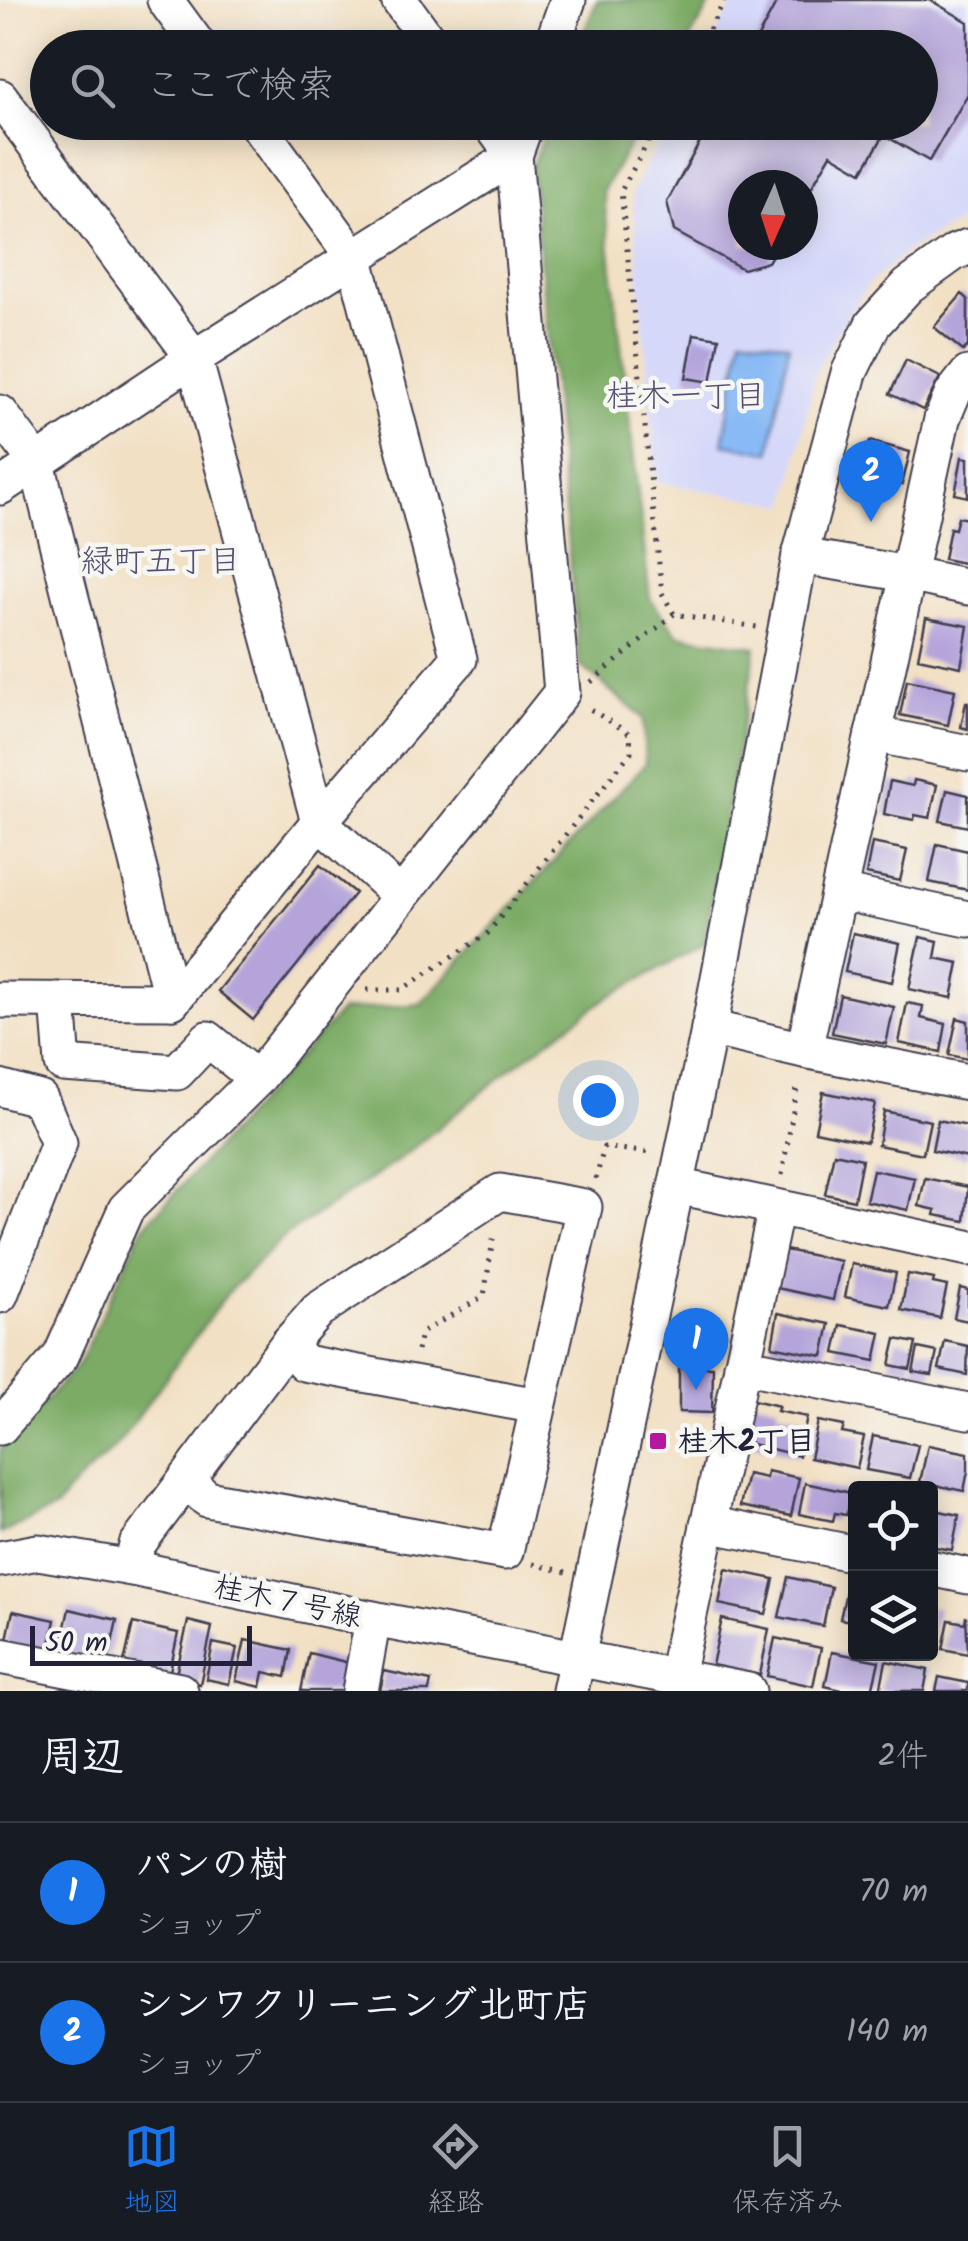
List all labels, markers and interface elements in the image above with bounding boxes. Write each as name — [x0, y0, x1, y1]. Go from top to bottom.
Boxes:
search box — [30, 30, 938, 140]
text: ここで検索 — [145, 57, 335, 117]
icon: search — [65, 58, 120, 113]
north arrow — [728, 170, 818, 260]
district label: 桂木一丁目 — [606, 372, 766, 423]
pin: 2 — [838, 440, 904, 522]
district label: 緑町五丁目 — [81, 537, 241, 588]
your location — [573, 1075, 624, 1126]
pin: 1 — [664, 1308, 728, 1390]
place label: 桂木2丁目 — [678, 1419, 816, 1467]
marker: 桂木2丁目 — [647, 1430, 669, 1452]
map controls — [848, 1481, 938, 1661]
button: locate — [848, 1481, 938, 1571]
street label: 桂木７号線 — [209, 1564, 366, 1642]
button: layers — [848, 1571, 938, 1661]
scale bar — [30, 1621, 252, 1666]
text: 50 m — [45, 1621, 108, 1666]
text: 周辺 — [40, 1725, 124, 1792]
text: 2件 — [877, 1732, 928, 1783]
text: パンの樹 — [135, 1837, 287, 1897]
text: 1 — [68, 1867, 77, 1918]
text: 70 m — [859, 1867, 928, 1918]
text: ショップ — [135, 1900, 262, 1951]
text: シンワクリーニング北町店 — [135, 1977, 591, 2037]
text: 2 — [63, 2007, 82, 2058]
text: 140 m — [846, 2007, 928, 2058]
text: ショップ — [135, 2040, 262, 2091]
tab: 地図 — [124, 2119, 180, 2226]
tab: 経路 — [428, 2119, 484, 2226]
tab: 保存済み — [732, 2119, 844, 2226]

